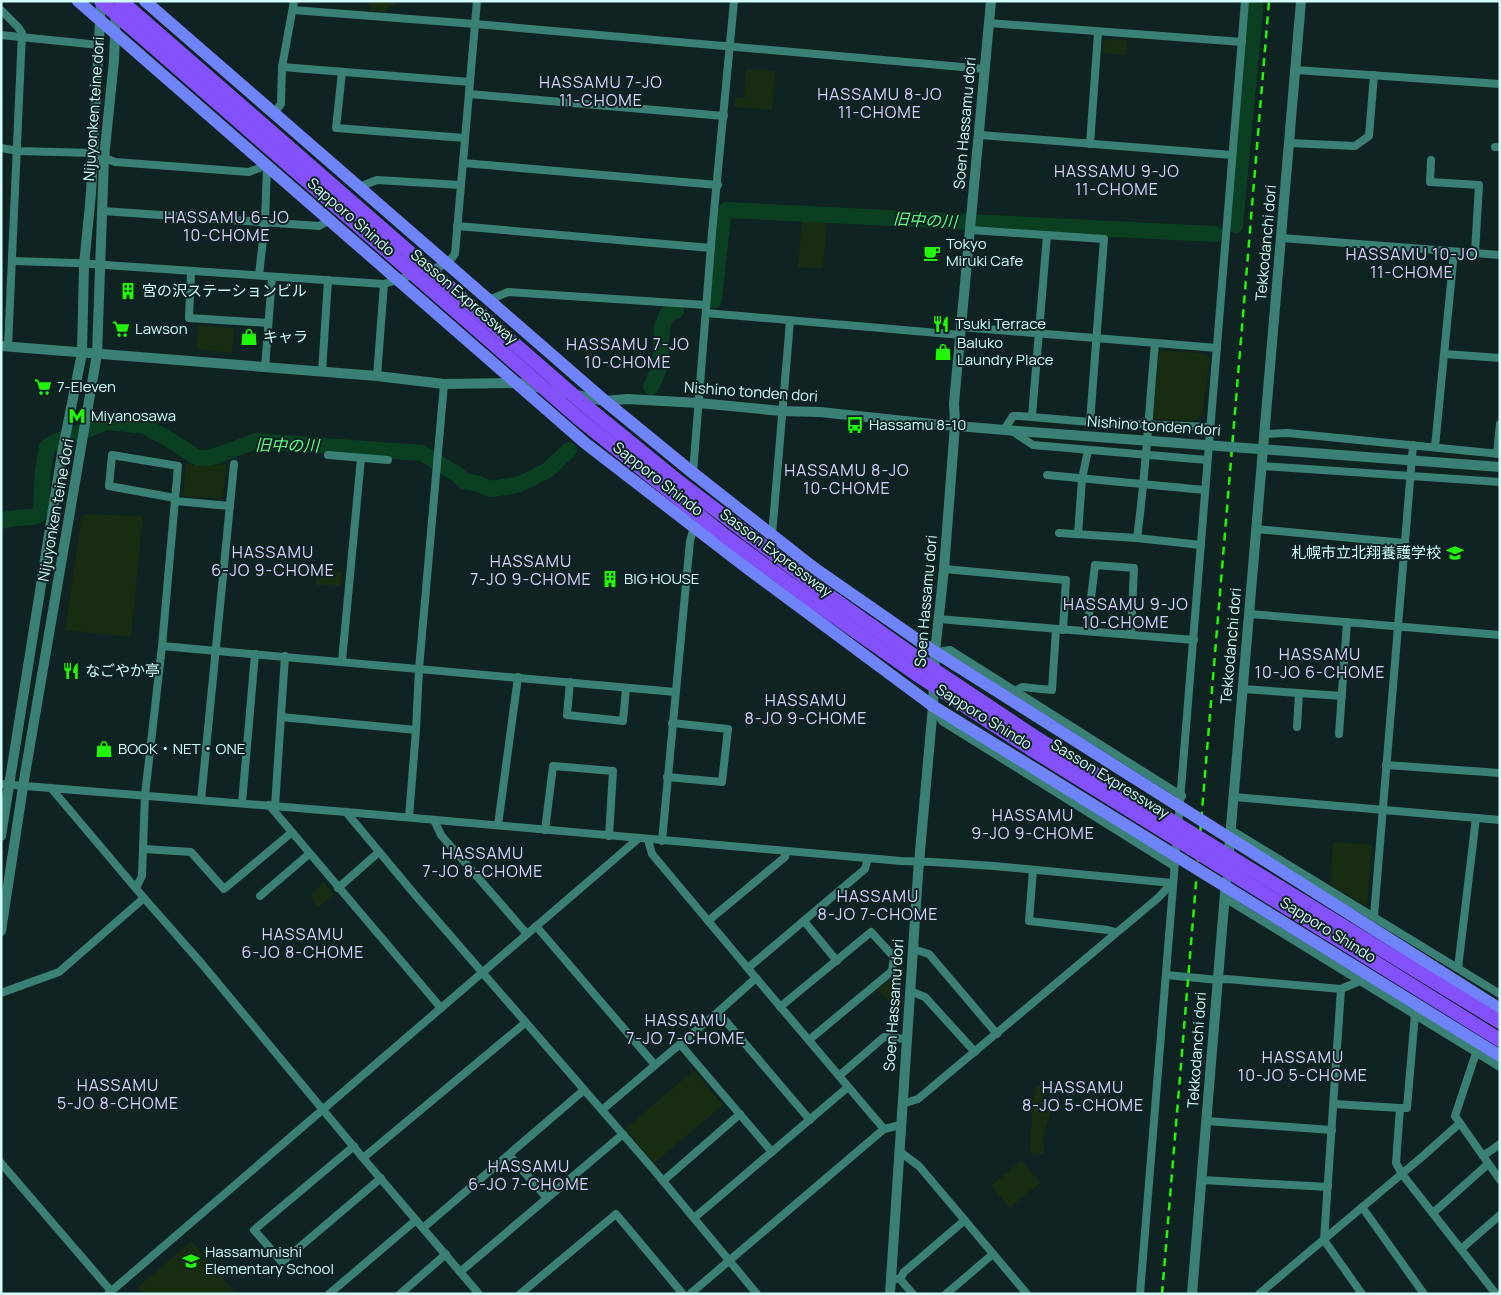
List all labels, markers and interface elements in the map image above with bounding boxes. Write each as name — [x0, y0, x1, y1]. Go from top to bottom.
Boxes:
street label: Nijuyonken teine dori — [78, 36, 109, 182]
street label: Soen Hassamu dori — [948, 56, 981, 190]
district label: HASSAMU 7-JO 11-CHOME — [539, 71, 663, 111]
district label: HASSAMU 8-JO 11-CHOME — [817, 83, 943, 123]
district label: HASSAMU 9-JO 11-CHOME — [1054, 160, 1180, 200]
street label: Sapporo Shindo — [303, 173, 400, 261]
street label: Tekkodanchi dori — [1250, 184, 1281, 302]
district label: HASSAMU 6-JO 10-CHOME — [164, 206, 290, 246]
water label: 旧中の川 — [892, 207, 960, 233]
place label: Tokyo Miruki Cafe — [946, 233, 1023, 271]
cafe icon: Tokyo Miruki Cafe — [922, 243, 942, 263]
district label: HASSAMU 10-JO 11-CHOME — [1346, 243, 1478, 283]
street label: Sasson Expressway — [406, 244, 523, 349]
place label: 宮の沢ステーションビル — [142, 280, 307, 301]
building icon: 宮の沢ステーションビル — [118, 281, 138, 301]
place label: Tsuki Terrace — [955, 313, 1046, 334]
restaurant icon: Tsuki Terrace — [931, 314, 951, 334]
place label: Lawson — [135, 318, 188, 339]
supermarket icon: Lawson — [111, 319, 131, 339]
place label: キャラ — [263, 326, 308, 347]
shop icon: キャラ — [239, 327, 259, 347]
place label: Baluko Laundry Place — [957, 332, 1054, 370]
district label: HASSAMU 7-JO 10-CHOME — [566, 333, 690, 373]
shop icon: Baluko Laundry Place — [933, 342, 953, 362]
place label: 7-Eleven — [57, 376, 116, 397]
street label: Nishino tonden dori — [683, 376, 819, 407]
supermarket icon: 7-Eleven — [33, 377, 53, 397]
place label: Miyanosawa — [91, 405, 176, 426]
metro station icon: Miyanosawa — [67, 406, 87, 426]
street label: Nishino tonden dori — [1086, 410, 1222, 441]
place label: Hassamu 8-10 — [869, 414, 966, 435]
bus stop icon: Hassamu 8-10 — [845, 415, 865, 435]
water label: 旧中の川 — [255, 433, 321, 457]
street label: Nijuyonken teine dori — [33, 437, 78, 583]
street label: Sapporo Shindo — [609, 437, 708, 521]
district label: HASSAMU 8-JO 10-CHOME — [784, 459, 910, 499]
street label: Sasson Expressway — [716, 503, 837, 602]
street label: Soen Hassamu dori — [909, 534, 942, 668]
district label: HASSAMU 6-JO 9-CHOME — [211, 541, 335, 581]
place label: 札幌市立北翔養護学校 — [1291, 542, 1441, 563]
school or university icon: 札幌市立北翔養護学校 — [1445, 543, 1465, 563]
district label: HASSAMU 7-JO 9-CHOME — [470, 550, 592, 590]
place label: BIG HOUSE — [624, 568, 699, 589]
building icon: BIG HOUSE — [600, 569, 620, 589]
street label: Tekkodanchi dori — [1215, 587, 1246, 705]
district label: HASSAMU 9-JO 10-CHOME — [1063, 593, 1189, 633]
district label: HASSAMU 10-JO 6-CHOME — [1255, 643, 1385, 683]
place label: なごやか亭 — [85, 660, 160, 681]
restaurant icon: なごやか亭 — [61, 661, 81, 681]
street label: Sapporo Shindo — [932, 679, 1036, 755]
district label: HASSAMU 8-JO 9-CHOME — [745, 689, 867, 729]
street label: Sasson Expressway — [1047, 734, 1173, 824]
place label: BOOK・NET・ONE — [118, 738, 245, 759]
shop icon: BOOK・NET・ONE — [94, 739, 114, 759]
district label: HASSAMU 9-JO 9-CHOME — [971, 804, 1095, 844]
district label: HASSAMU 7-JO 8-CHOME — [423, 842, 543, 882]
district label: HASSAMU 8-JO 7-CHOME — [818, 885, 938, 925]
street label: Sapporo Shindo — [1276, 892, 1380, 968]
district label: HASSAMU 6-JO 8-CHOME — [242, 923, 364, 963]
street label: Soen Hassamu dori — [878, 938, 909, 1072]
street label: Tekkodanchi dori — [1182, 991, 1211, 1109]
district label: HASSAMU 7-JO 7-CHOME — [626, 1009, 746, 1049]
district label: HASSAMU 10-JO 5-CHOME — [1238, 1046, 1368, 1086]
district label: HASSAMU 5-JO 8-CHOME — [57, 1074, 179, 1114]
district label: HASSAMU 8-JO 5-CHOME — [1022, 1076, 1144, 1116]
district label: HASSAMU 6-JO 7-CHOME — [468, 1155, 590, 1195]
place label: Hassamunishi Elementary School — [205, 1241, 334, 1279]
school or university icon: Hassamunishi Elementary School — [181, 1251, 201, 1271]

